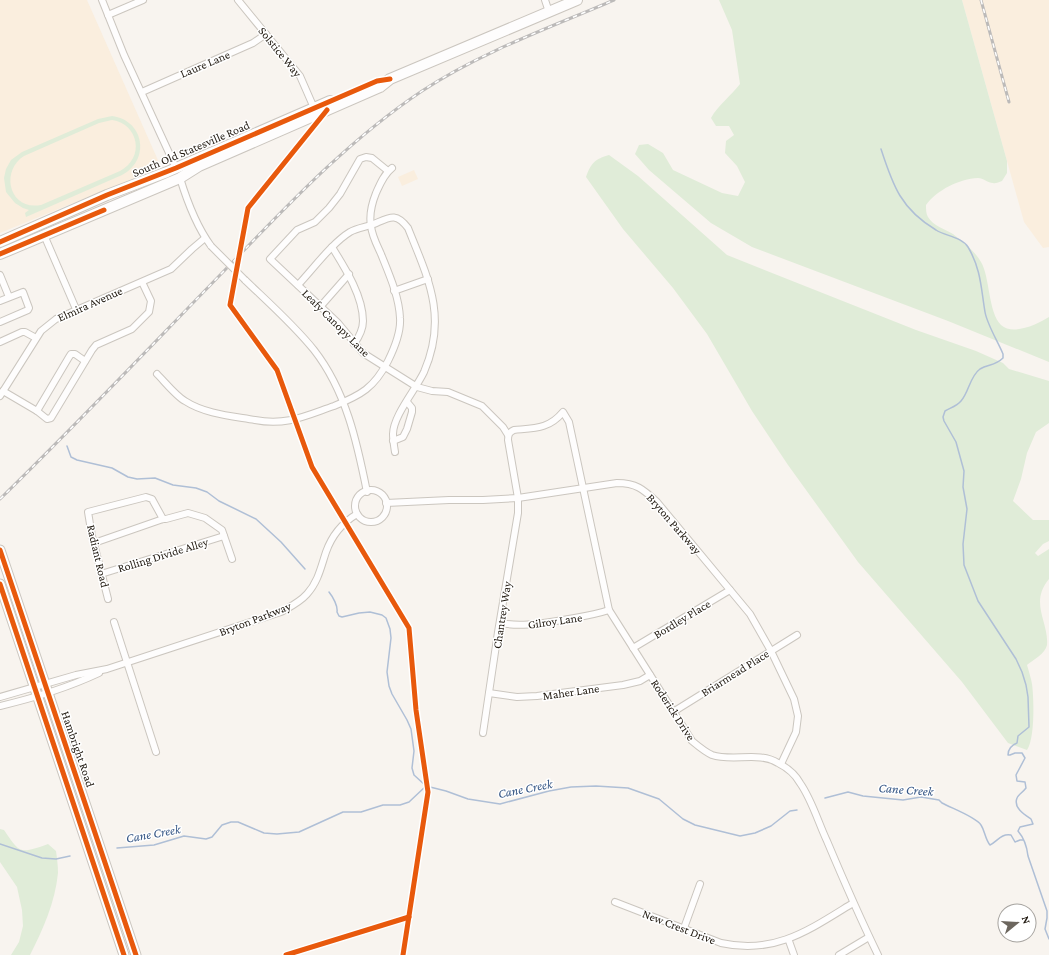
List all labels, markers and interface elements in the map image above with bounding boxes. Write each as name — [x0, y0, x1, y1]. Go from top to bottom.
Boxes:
street label: Solstice Way — [256, 24, 305, 80]
street label: Laure Lane — [178, 47, 232, 81]
street label: South Old Statesville Road — [130, 118, 252, 180]
street label: Elmira Avenue — [55, 283, 125, 325]
street label: Leafy Canopy Lane — [299, 286, 373, 360]
street label: Bryton Parkway — [644, 491, 704, 558]
street label: Radiant Road — [84, 523, 112, 589]
street label: Rolling Divide Alley — [116, 534, 210, 575]
street label: Chantrey Way — [490, 580, 514, 650]
street label: Bordley Place — [651, 597, 713, 641]
street label: Bryton Parkway — [217, 599, 293, 639]
street label: Gilroy Lane — [527, 610, 583, 632]
street label: Briarmead Place — [698, 646, 772, 700]
street label: Roderick Drive — [648, 677, 698, 743]
street label: Maher Lane — [542, 681, 600, 703]
street label: Hambright Road — [58, 709, 98, 789]
water label: Cane Creek — [497, 776, 555, 801]
water label: Cane Creek — [878, 780, 935, 799]
water label: Cane Creek — [125, 821, 183, 846]
north arrow — [997, 903, 1037, 943]
street label: New Crest Drive — [640, 907, 718, 947]
text: N — [1020, 914, 1034, 926]

